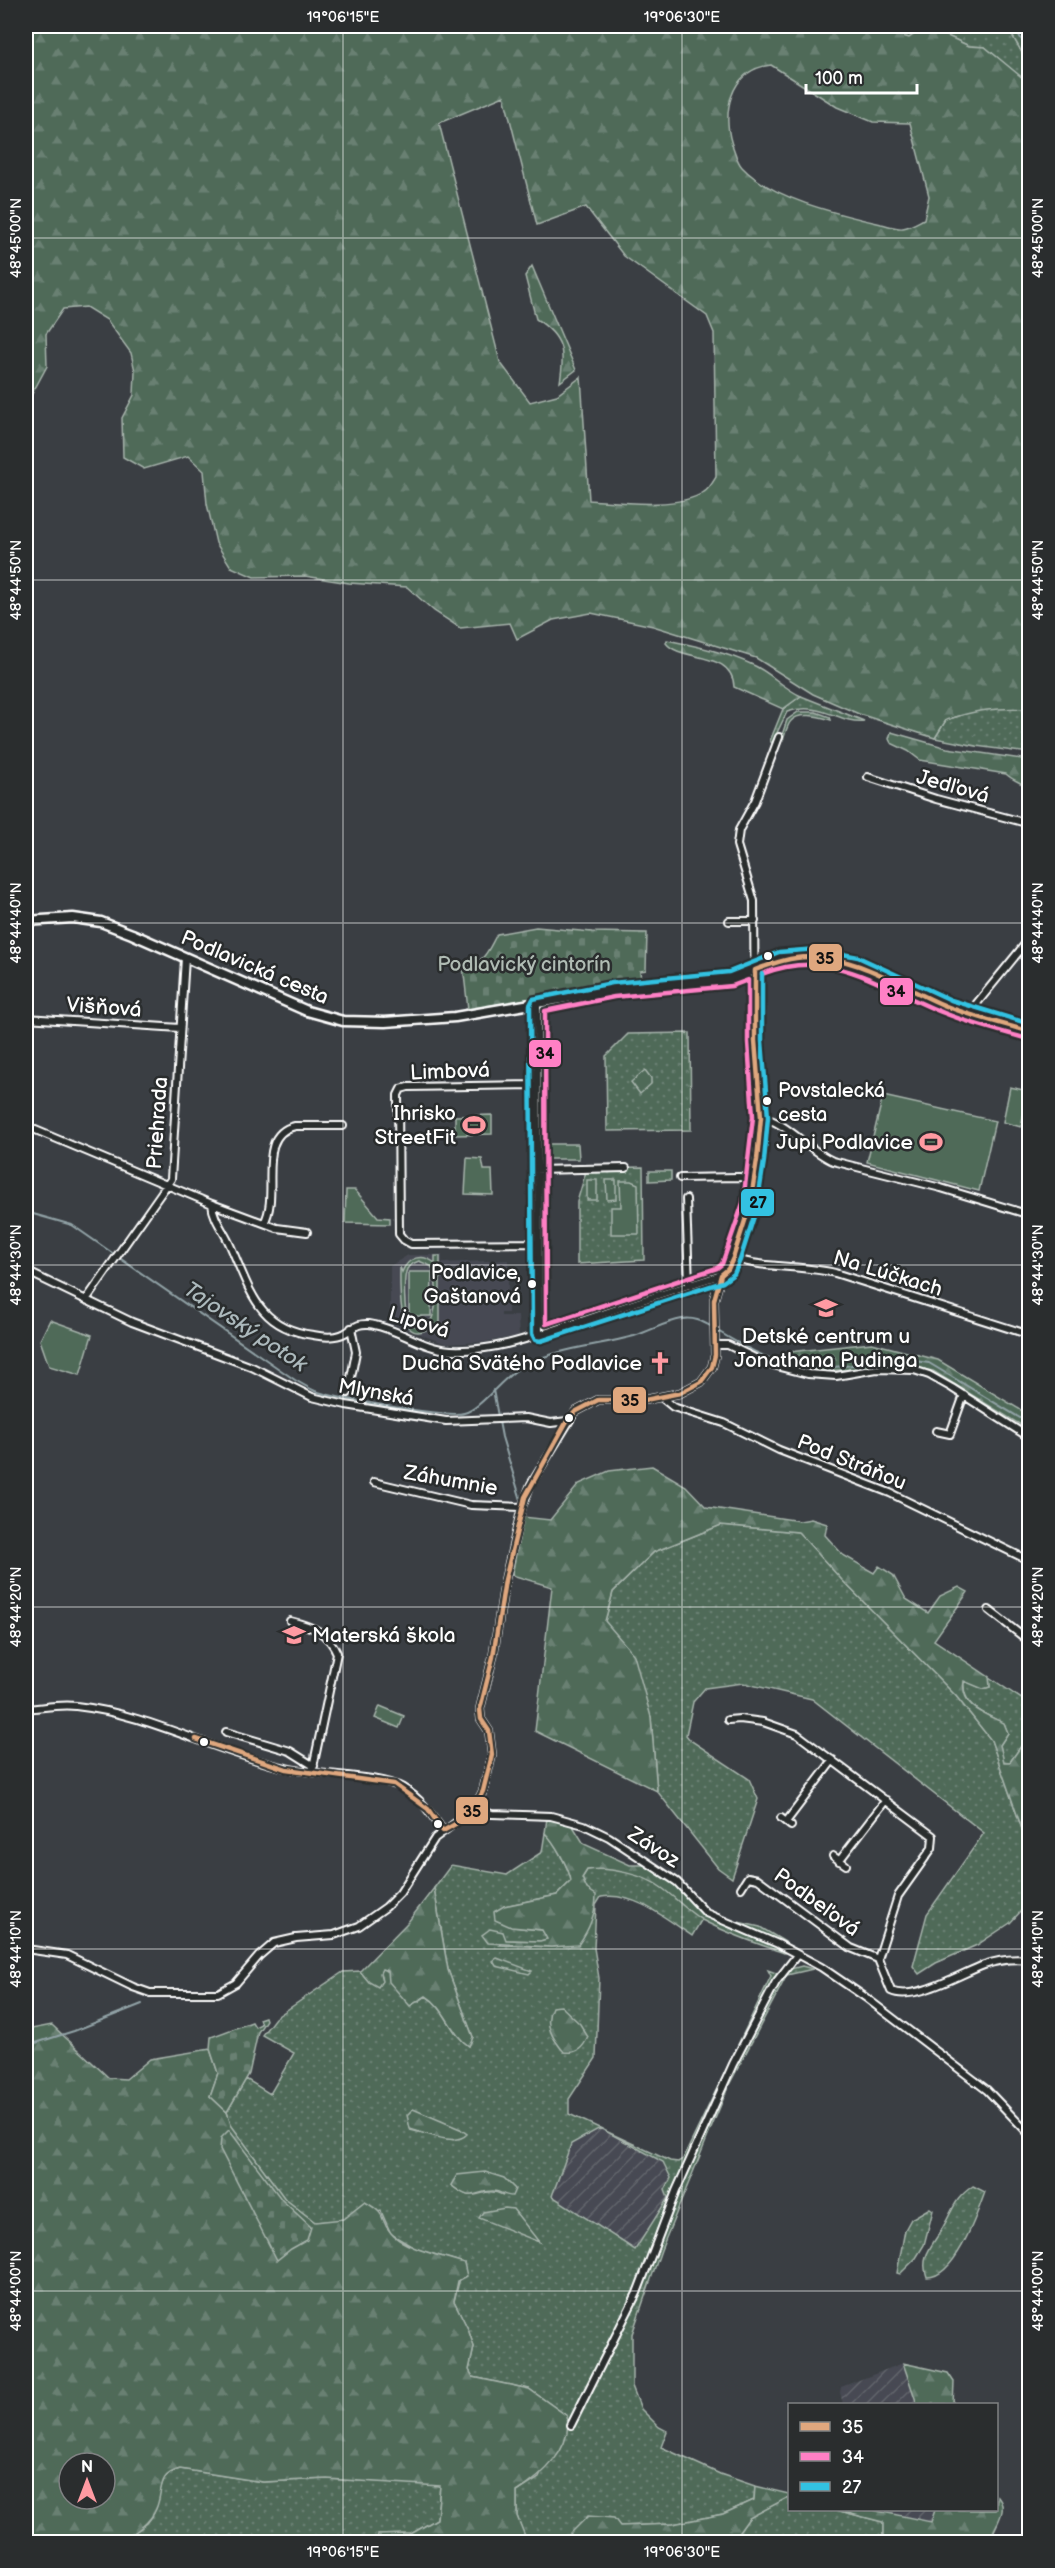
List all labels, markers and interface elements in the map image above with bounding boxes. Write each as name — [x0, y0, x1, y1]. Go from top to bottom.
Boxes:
text: 19°06'15"E — [307, 8, 379, 27]
text: 19°06'30"E — [644, 8, 720, 27]
scale bar — [806, 57, 917, 95]
text: 100 m — [815, 68, 863, 89]
text: 48°45'00"N — [7, 198, 26, 278]
text: 48°45'00"N — [1029, 198, 1048, 278]
text: 48°44'50"N — [7, 540, 26, 620]
text: 48°44'50"N — [1029, 540, 1048, 620]
street label: Jedľová — [914, 764, 992, 809]
text: 48°44'40"N — [7, 882, 26, 964]
text: 48°44'40"N — [1029, 882, 1048, 964]
street label: Podlavická cesta — [177, 925, 332, 1010]
line badge: 35 — [808, 943, 843, 972]
unlabelled marker — [762, 950, 774, 962]
text: 35 — [816, 950, 834, 969]
park label: Podlavický cintorín — [437, 952, 611, 977]
line badge: 34 — [879, 977, 914, 1006]
text: 34 — [887, 983, 906, 1002]
street label: Višňová — [65, 992, 142, 1023]
line badge: 34 — [528, 1039, 562, 1068]
text: 34 — [536, 1045, 555, 1064]
street label: Limbová — [410, 1058, 490, 1085]
street label: Priehrada — [142, 1076, 173, 1170]
place label: Povstalecká cesta — [778, 1079, 885, 1127]
marker: Povstalecká cesta — [761, 1095, 773, 1107]
place label: Ihrisko StreetFit — [374, 1101, 457, 1150]
sports icon: Ihrisko StreetFit — [461, 1112, 487, 1138]
sports icon: Jupi Podlavice — [918, 1129, 944, 1155]
place label: Jupi Podlavice — [776, 1130, 913, 1155]
line badge: 27 — [740, 1188, 775, 1217]
text: 27 — [749, 1194, 767, 1213]
text: 48°44'30"N — [7, 1224, 26, 1306]
text: 48°44'30"N — [1029, 1224, 1048, 1306]
street label: Na Lúčkach — [830, 1245, 945, 1302]
place label: Podlavice, Gaštanová — [424, 1261, 521, 1309]
water label: Tajovský potok — [178, 1276, 313, 1379]
marker: Podlavice, Gaštanová — [526, 1278, 538, 1290]
school or university icon: Detské centrum u Jonathana Pudinga — [813, 1295, 839, 1321]
street label: Lipová — [385, 1301, 452, 1344]
place label: Detské centrum u Jonathana Pudinga — [734, 1324, 918, 1373]
church icon: Ducha Svätého Podlavice — [647, 1350, 673, 1376]
place label: Ducha Svätého Podlavice — [402, 1351, 642, 1376]
street label: Mlynská — [336, 1374, 416, 1411]
line badge: 35 — [612, 1386, 647, 1414]
text: 35 — [621, 1392, 639, 1411]
unlabelled marker — [563, 1412, 575, 1424]
street label: Pod Stráňou — [794, 1429, 910, 1496]
street label: Záhumnie — [401, 1460, 500, 1501]
text: 48°44'20"N — [7, 1566, 26, 1648]
text: 48°44'20"N — [1029, 1566, 1048, 1648]
school or university icon: Materská škola — [281, 1622, 307, 1648]
place label: Materská škola — [312, 1623, 456, 1648]
unlabelled marker — [198, 1736, 210, 1748]
line badge: 35 — [455, 1796, 489, 1825]
text: 35 — [463, 1803, 481, 1822]
unlabelled marker — [432, 1818, 444, 1830]
street label: Závoz — [622, 1821, 685, 1874]
street label: Podbeľová — [769, 1863, 865, 1942]
text: 48°44'10"N — [7, 1910, 26, 1988]
text: 48°44'10"N — [1029, 1910, 1048, 1988]
text: 48°44'00"N — [7, 2251, 26, 2332]
text: 48°44'00"N — [1029, 2251, 1048, 2332]
legend — [788, 2403, 998, 2511]
text: 35 — [842, 2417, 863, 2438]
text: 34 — [842, 2447, 864, 2468]
north arrow — [57, 2451, 117, 2511]
text: N — [81, 2458, 93, 2477]
text: 27 — [842, 2477, 862, 2498]
text: 19°06'15"E — [307, 2543, 379, 2562]
text: 19°06'30"E — [644, 2543, 720, 2562]

